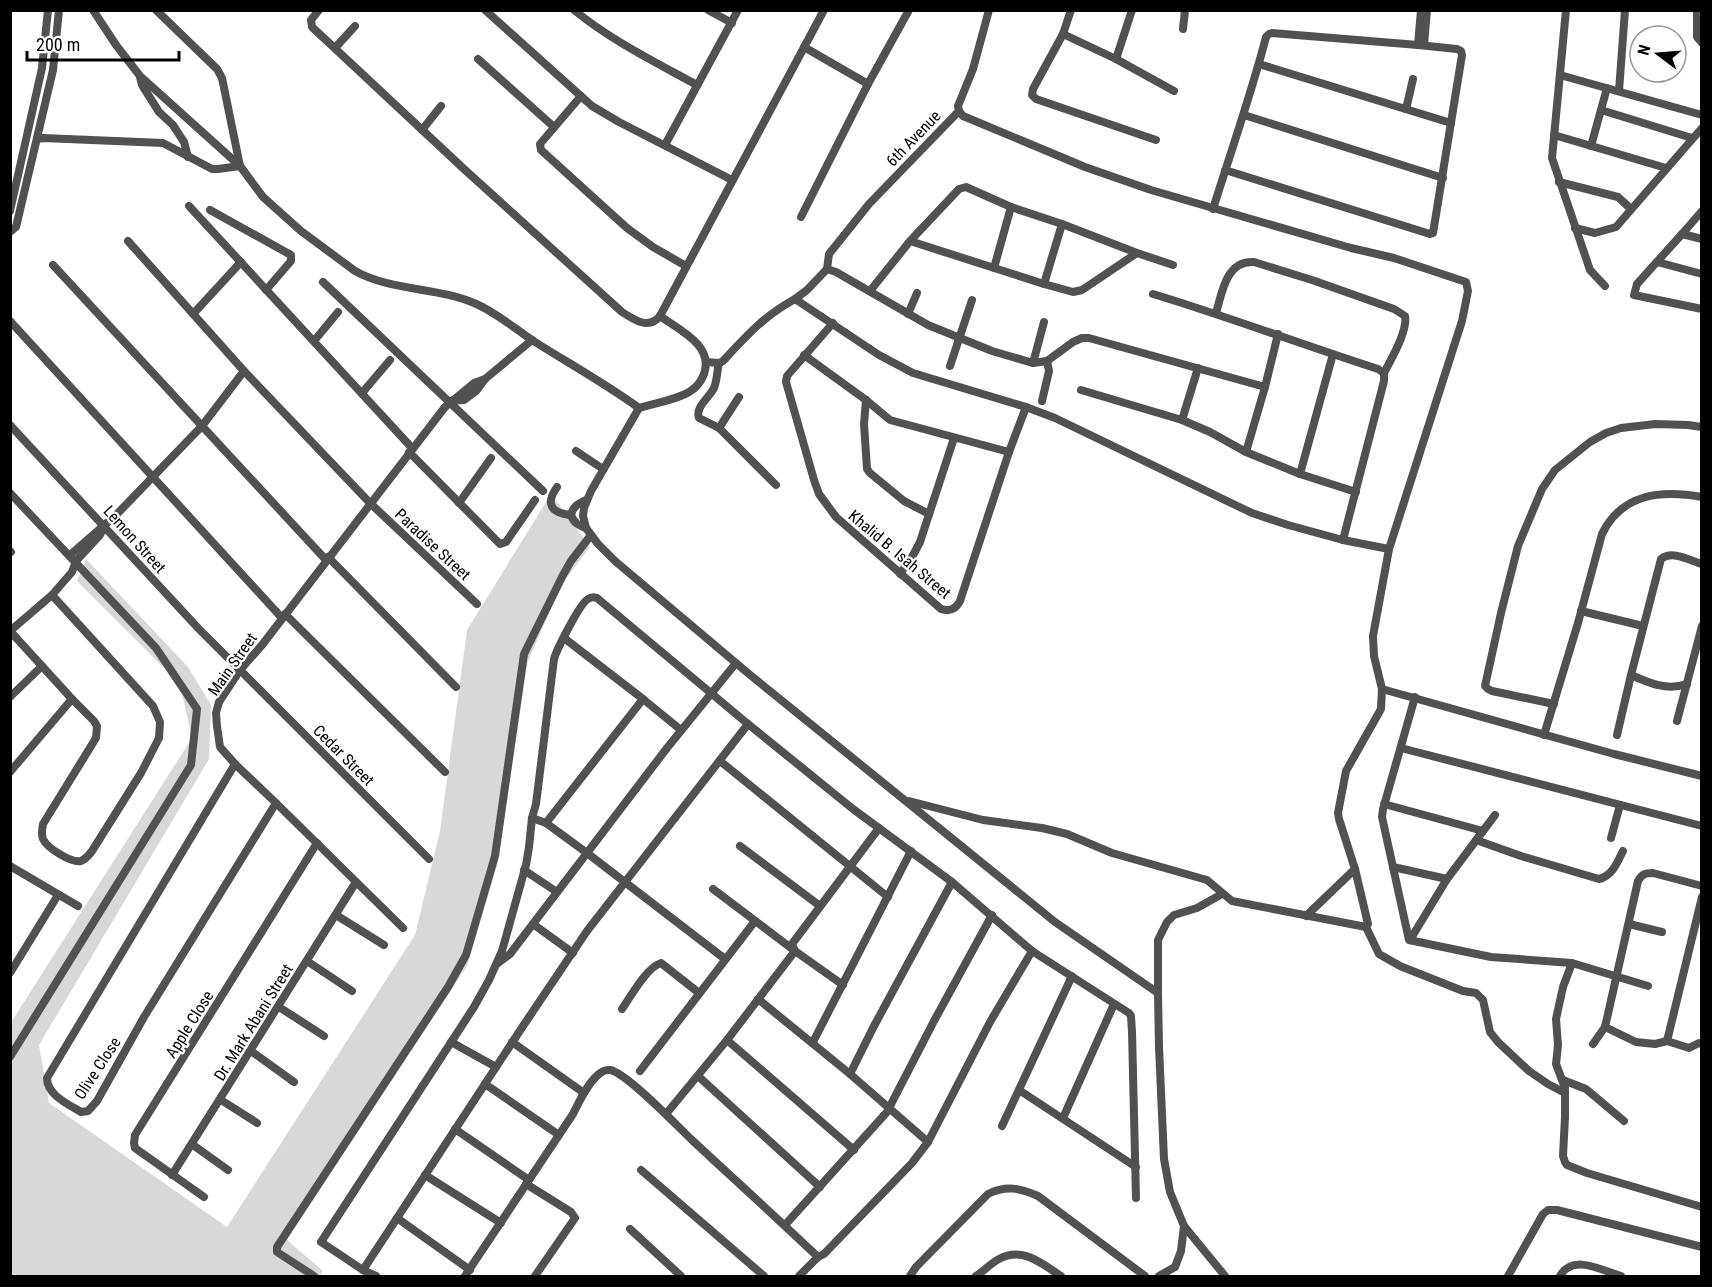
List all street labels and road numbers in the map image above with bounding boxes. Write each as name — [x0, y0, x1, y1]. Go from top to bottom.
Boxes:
street label: 6th Avenue — [882, 107, 945, 170]
street label: Lemon Street — [99, 502, 170, 577]
street label: Paradise Street — [391, 505, 475, 584]
street label: Khalid B. Isah Street — [845, 506, 955, 603]
street label: Main Street — [204, 629, 261, 699]
street label: Cedar Street — [309, 721, 378, 790]
street label: Dr. Mark Abani Street — [210, 960, 297, 1084]
street label: Apple Close — [161, 987, 217, 1061]
street label: Olive Close — [70, 1034, 125, 1103]

